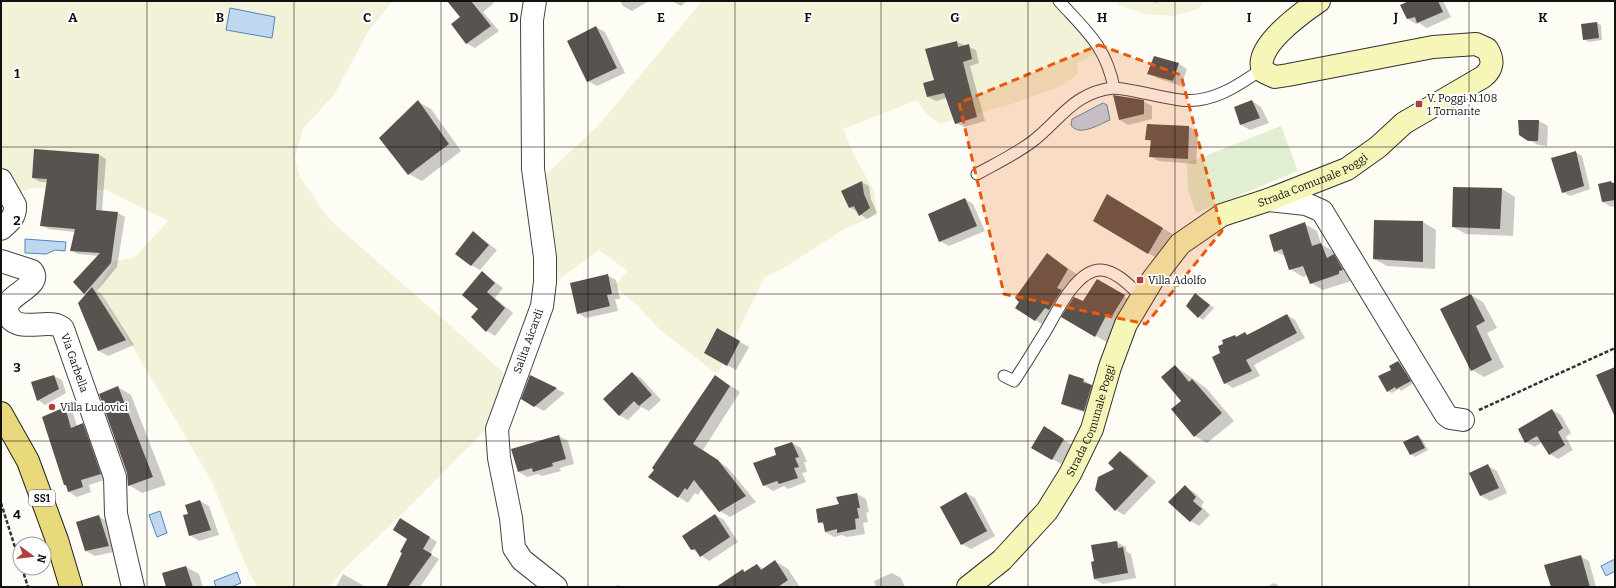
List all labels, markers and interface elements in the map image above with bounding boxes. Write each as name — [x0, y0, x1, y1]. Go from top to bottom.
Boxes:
text: A — [68, 10, 78, 25]
text: B — [216, 10, 224, 25]
text: C — [363, 10, 371, 25]
text: D — [509, 10, 519, 25]
text: E — [657, 10, 665, 25]
text: F — [804, 10, 812, 25]
text: G — [950, 10, 960, 25]
text: H — [1097, 10, 1107, 25]
text: I — [1247, 10, 1252, 25]
text: J — [1393, 10, 1399, 25]
text: K — [1538, 10, 1548, 25]
text: 1 — [14, 66, 20, 81]
place label: V. Poggi N.108 1 Tornante — [1427, 92, 1497, 118]
marker: V. Poggi N.108 1 Tornante — [1414, 99, 1424, 109]
street label: Strada Comunale Poggi — [1256, 150, 1371, 210]
text: 2 — [13, 213, 21, 228]
place label: Villa Adolfo — [1148, 274, 1206, 287]
marker: Villa Adolfo — [1135, 275, 1145, 285]
street label: Salita Aicardi — [511, 307, 546, 375]
street label: Via Garbella — [58, 331, 91, 394]
text: 3 — [13, 360, 21, 375]
street label: Strada Comunale Poggi — [1064, 362, 1118, 479]
place label: Villa Ludovici — [60, 401, 129, 414]
marker: Villa Ludovici — [47, 402, 57, 412]
road number: SS1 — [29, 490, 55, 506]
text: 4 — [13, 507, 21, 522]
north arrow — [12, 536, 52, 576]
text: N — [34, 553, 49, 565]

